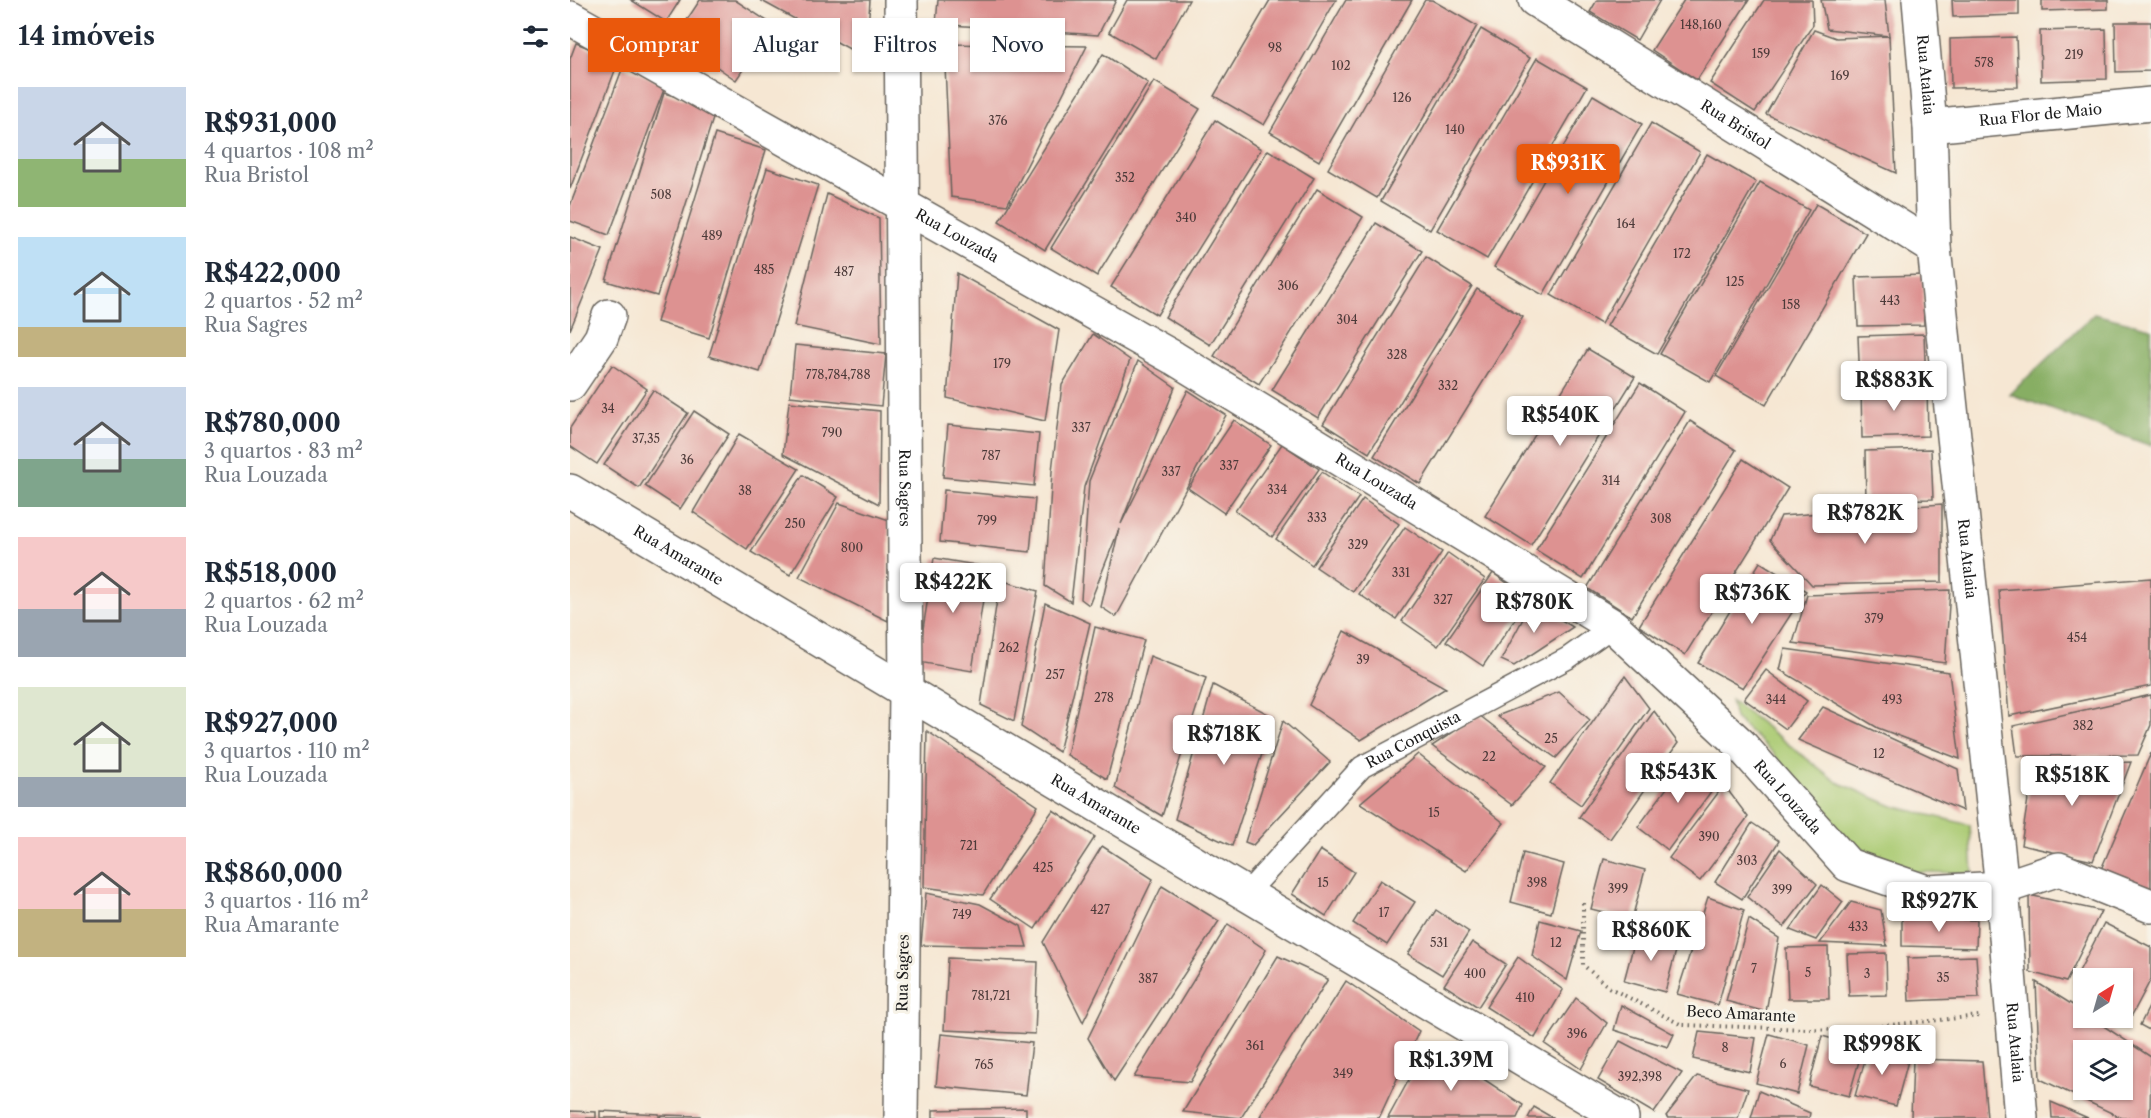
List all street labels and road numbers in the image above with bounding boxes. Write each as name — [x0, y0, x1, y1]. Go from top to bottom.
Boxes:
street label: Rua Atalaia — [1913, 34, 1939, 116]
street label: Rua Bristol — [1697, 95, 1775, 153]
street label: Rua Flor de Maio — [1978, 99, 2103, 130]
street label: Rua Louzada — [912, 204, 1002, 266]
street label: Rua Sagres — [895, 449, 915, 527]
street label: Rua Louzada — [1332, 449, 1421, 513]
street label: Rua Atalaia — [1954, 518, 1981, 600]
street label: Rua Amarante — [630, 521, 727, 589]
street label: Rua Conquista — [1362, 707, 1464, 772]
street label: Rua Louzada — [1750, 756, 1826, 838]
street label: Rua Amarante — [1047, 770, 1144, 838]
street label: Rua Sagres — [892, 934, 913, 1012]
street label: Beco Amarante — [1686, 1001, 1796, 1026]
street label: Rua Atalaia — [2002, 1001, 2028, 1083]

